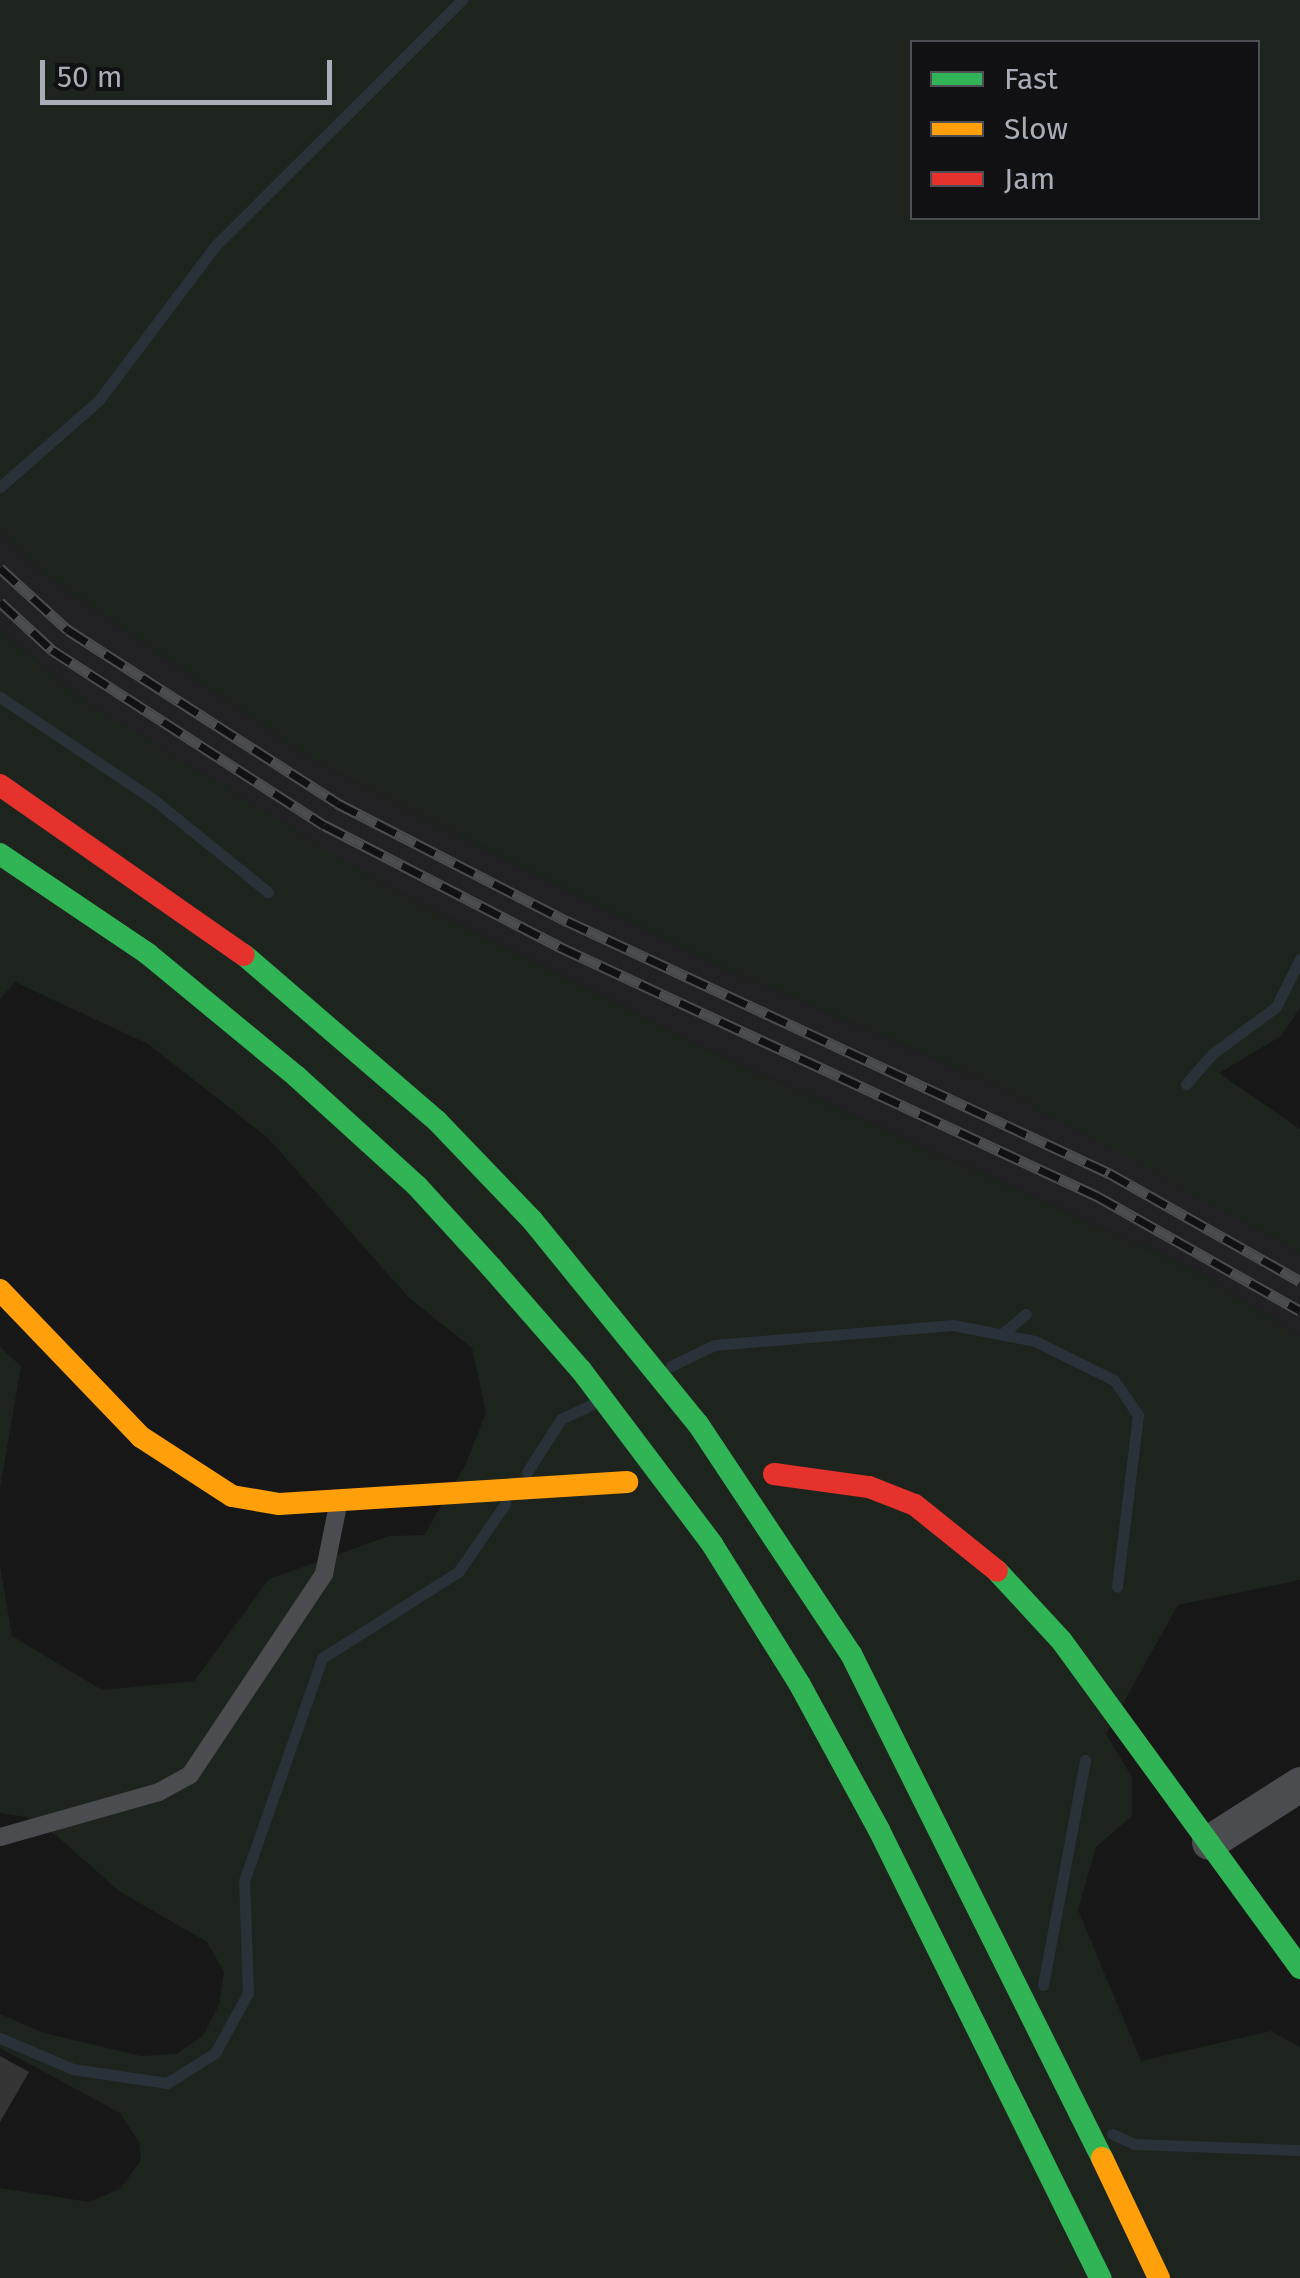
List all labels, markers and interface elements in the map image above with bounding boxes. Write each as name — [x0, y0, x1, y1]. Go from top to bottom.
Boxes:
scale bar — [45, 40, 338, 102]
legend — [910, 40, 1260, 220]
text: 50 m — [57, 59, 122, 95]
text: Fast — [1004, 61, 1058, 97]
text: Slow — [1004, 111, 1068, 147]
text: Jam — [1004, 161, 1055, 197]

